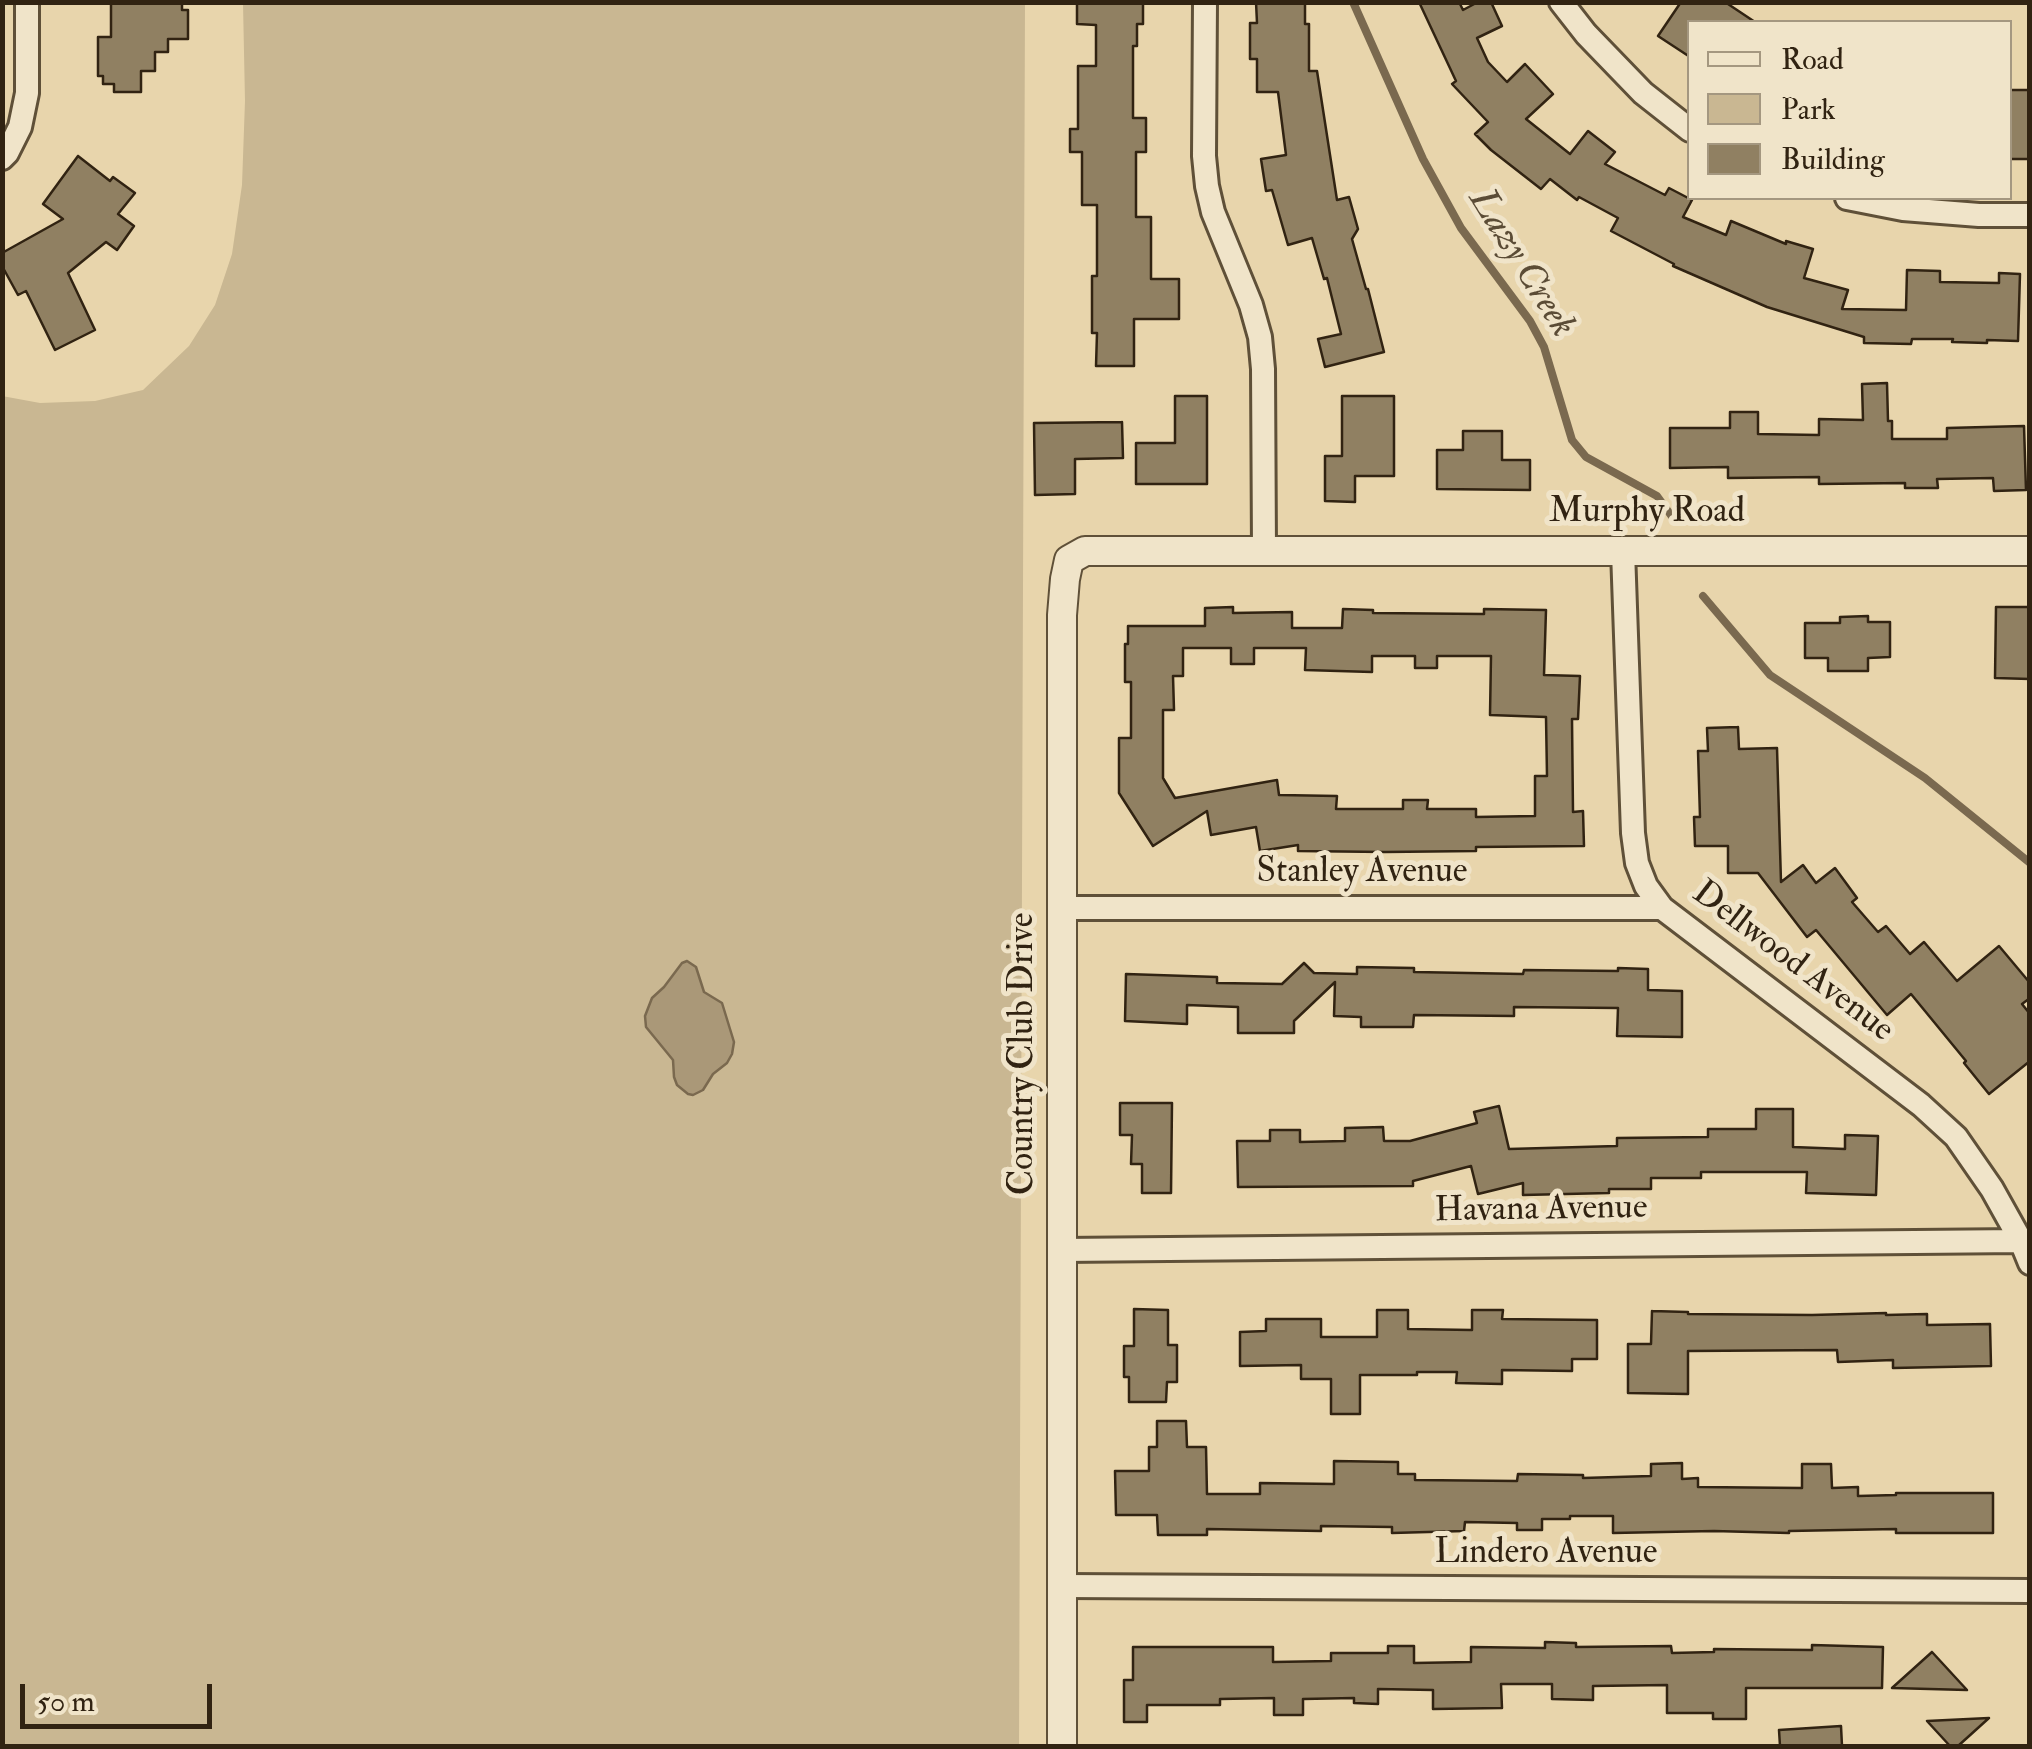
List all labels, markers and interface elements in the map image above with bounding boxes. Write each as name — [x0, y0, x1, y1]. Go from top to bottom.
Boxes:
legend — [1687, 20, 2012, 200]
text: Road — [1781, 41, 1844, 78]
text: Park — [1781, 91, 1836, 128]
text: Building — [1781, 141, 1885, 178]
water label: Lazy Creek — [1456, 181, 1584, 347]
street label: Murphy Road — [1549, 492, 1745, 534]
street label: Stanley Avenue — [1257, 852, 1467, 894]
street label: Dellwood Avenue — [1683, 873, 1901, 1053]
street label: Country Club Drive — [1003, 913, 1045, 1195]
street label: Havana Avenue — [1434, 1188, 1648, 1234]
street label: Lindero Avenue — [1435, 1533, 1657, 1575]
scale bar — [25, 1664, 218, 1726]
text: 50 m — [37, 1683, 95, 1720]

